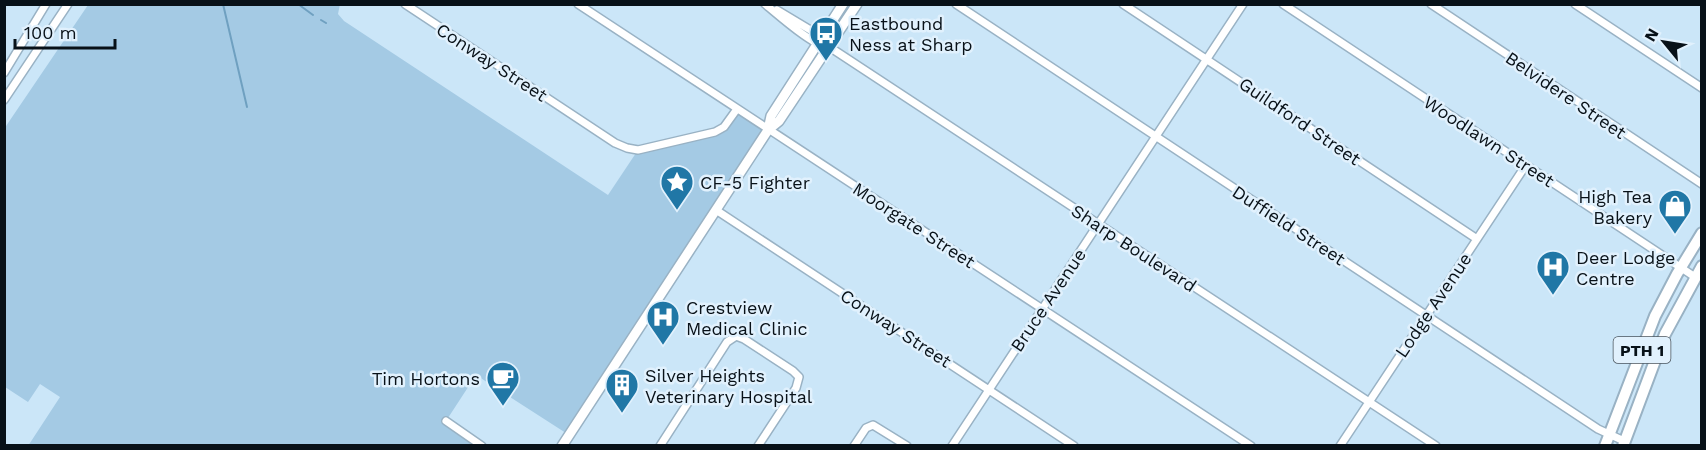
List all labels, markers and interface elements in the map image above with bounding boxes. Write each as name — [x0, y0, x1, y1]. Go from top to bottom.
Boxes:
scale bar — [15, 12, 116, 50]
north arrow — [1634, 12, 1694, 72]
place label: Eastbound Ness at Sharp — [849, 13, 973, 55]
bus stop icon: Eastbound Ness at Sharp — [808, 15, 844, 62]
street label: Conway Street — [433, 18, 552, 106]
text: 100 m — [24, 22, 77, 43]
text: N — [1640, 25, 1663, 45]
street label: Belvidere Street — [1502, 47, 1631, 143]
street label: Guildford Street — [1235, 73, 1365, 170]
street label: Woodlawn Street — [1420, 91, 1559, 191]
place icon: CF-5 Fighter — [659, 164, 695, 211]
place label: CF-5 Fighter — [700, 172, 810, 193]
street label: Moorgate Street — [849, 178, 979, 273]
street label: Duffield Street — [1229, 181, 1350, 270]
place label: High Tea Bakery — [1578, 186, 1653, 228]
shop icon: High Tea Bakery — [1657, 188, 1693, 235]
street label: Sharp Boulevard — [1068, 200, 1200, 296]
street label: Bruce Avenue — [1006, 244, 1090, 356]
place label: Deer Lodge Centre — [1576, 247, 1675, 289]
street label: Lodge Avenue — [1390, 249, 1476, 361]
hospital icon: Deer Lodge Centre — [1535, 249, 1571, 296]
street label: Conway Street — [837, 284, 956, 372]
place label: Crestview Medical Clinic — [686, 297, 808, 339]
hospital icon: Crestview Medical Clinic — [645, 299, 681, 346]
road number: PTH 1 — [1614, 337, 1670, 363]
cafe icon: Tim Hortons — [485, 360, 521, 407]
place label: Silver Heights Veterinary Hospital — [645, 365, 813, 407]
building icon: Silver Heights Veterinary Hospital — [604, 367, 640, 414]
place label: Tim Hortons — [372, 368, 480, 389]

